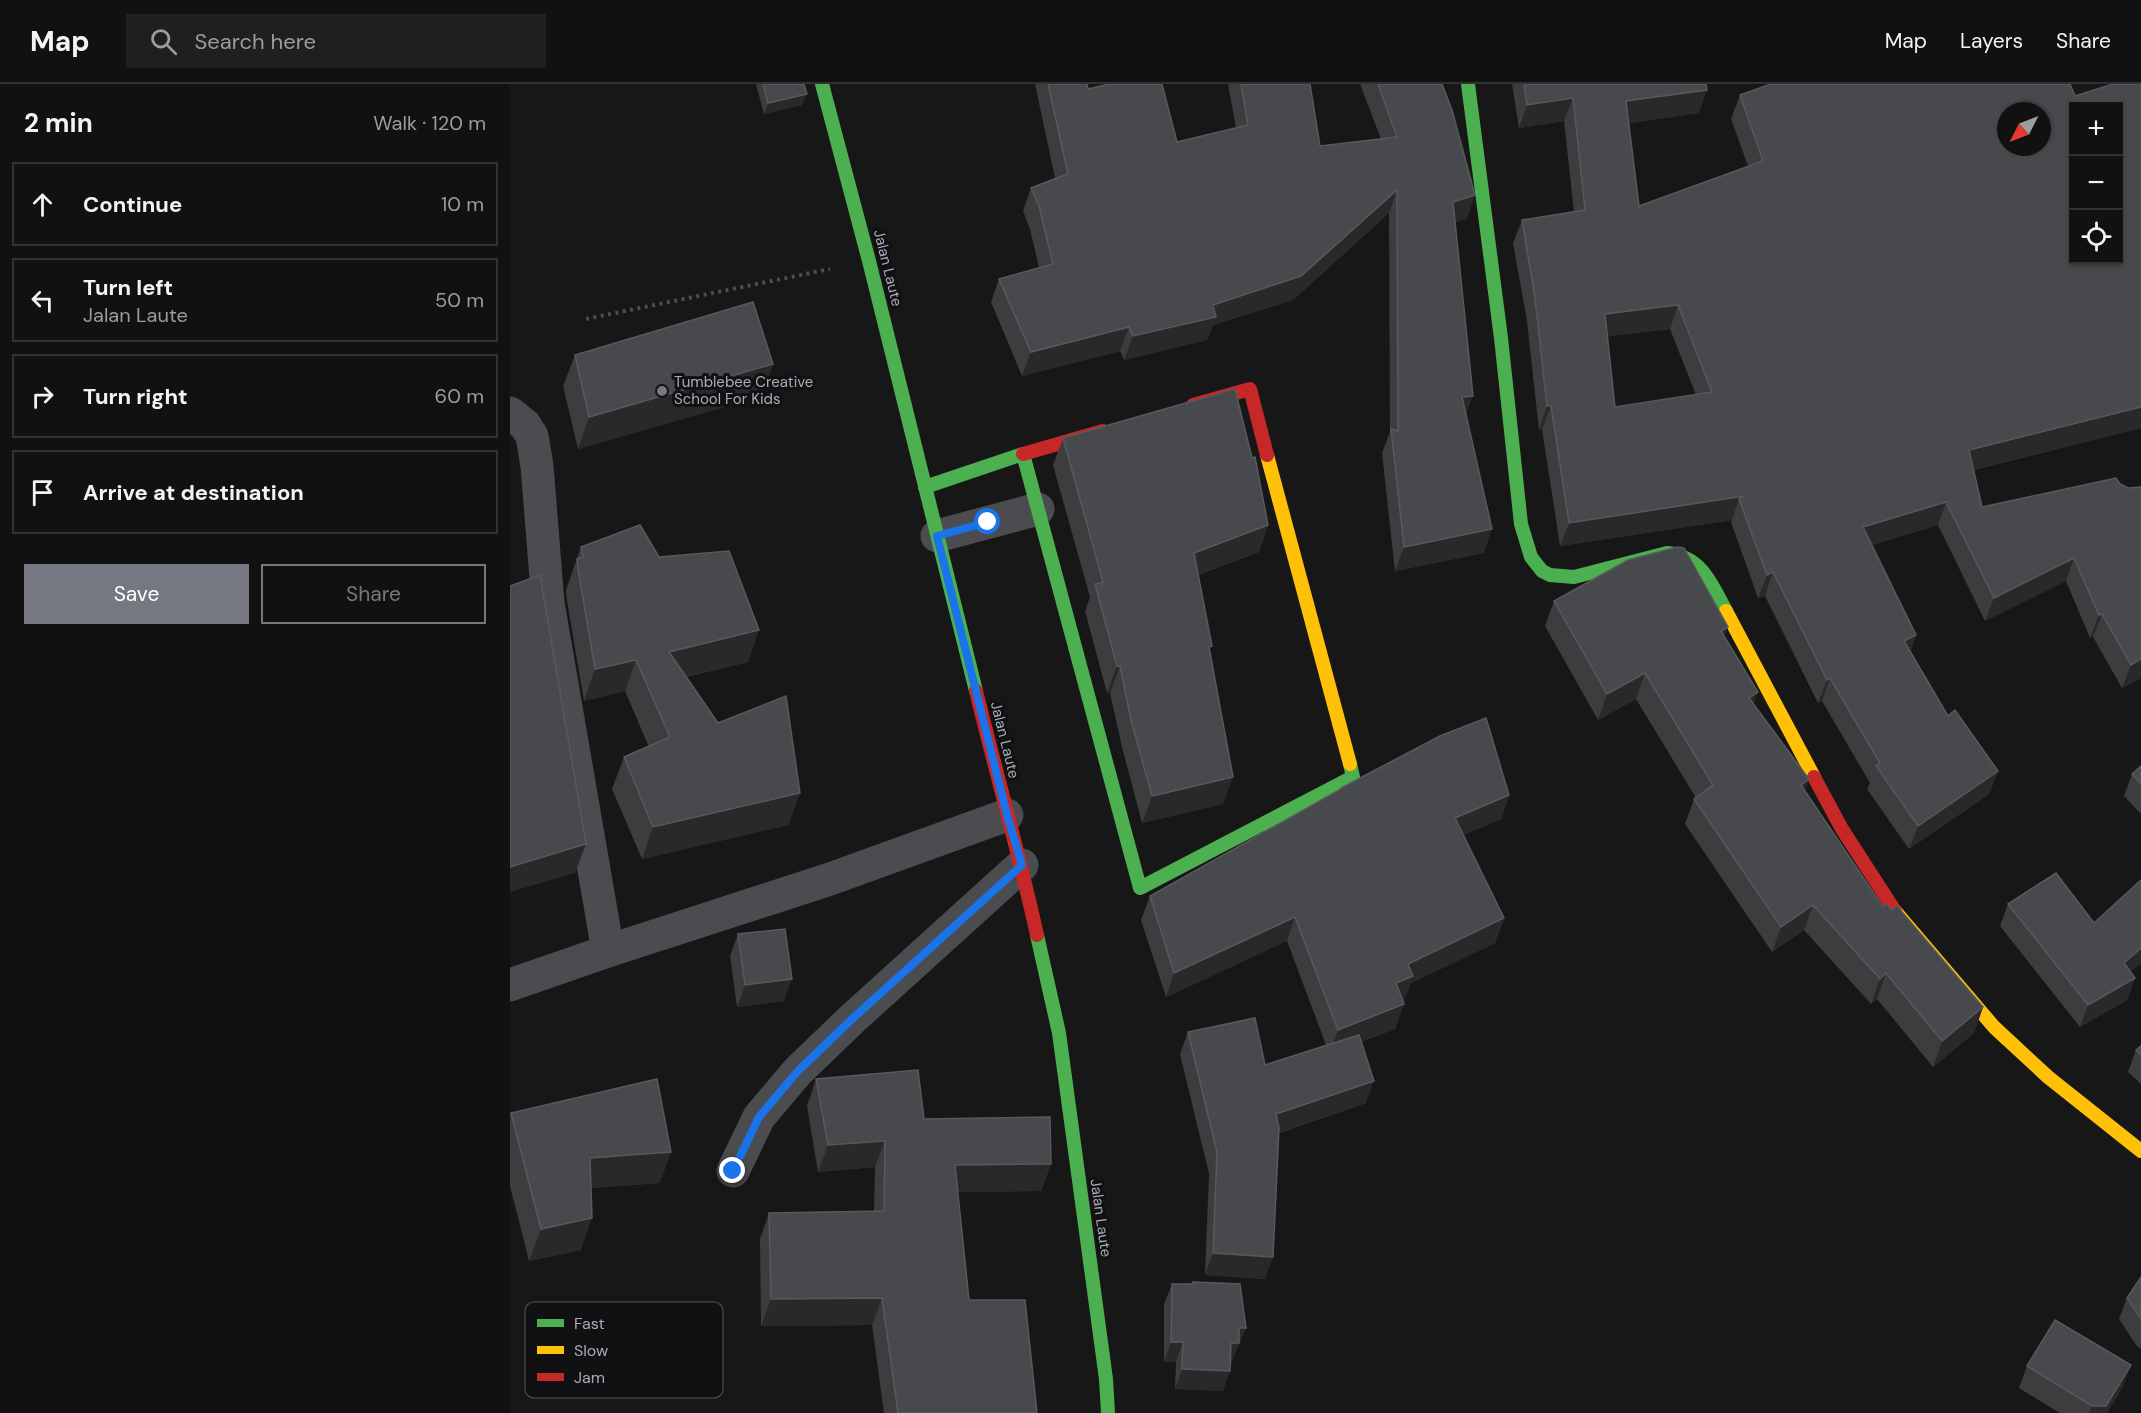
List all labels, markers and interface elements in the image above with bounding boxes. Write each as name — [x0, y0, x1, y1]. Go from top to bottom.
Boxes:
search box — [126, 14, 546, 68]
text: Map — [30, 23, 90, 60]
icon: search — [147, 25, 180, 58]
text: Search here — [195, 27, 316, 56]
text: Map — [1885, 27, 1927, 55]
text: Layers — [1960, 27, 2023, 55]
text: Share — [2056, 27, 2111, 55]
north arrow — [1997, 102, 2051, 156]
map controls — [2069, 102, 2123, 264]
button: + — [2069, 102, 2123, 156]
text: 2 min — [24, 106, 93, 140]
text: Walk · 120 m — [373, 110, 486, 136]
button: − — [2069, 156, 2123, 210]
icon: ahead — [26, 188, 59, 221]
text: Continue — [83, 190, 182, 219]
text: 10 m — [441, 191, 484, 217]
button: locate — [2069, 210, 2123, 264]
street label: Jalan Laute — [869, 227, 907, 309]
text: Turn left — [83, 273, 173, 302]
icon: left — [26, 284, 59, 317]
text: 50 m — [435, 287, 484, 313]
text: Jalan Laute — [83, 302, 188, 328]
place label: Tumblebee Creative School For Kids — [674, 372, 813, 409]
icon: right — [26, 380, 59, 413]
text: Turn right — [83, 382, 188, 411]
text: 60 m — [435, 383, 484, 409]
marker: Tumblebee Creative School For Kids — [655, 384, 669, 398]
icon: arrive — [26, 476, 59, 509]
text: Arrive at destination — [83, 478, 304, 507]
route start — [974, 508, 1000, 534]
button: Save — [24, 564, 249, 624]
button: Share — [261, 564, 486, 624]
street label: Jalan Laute — [986, 699, 1024, 781]
route end — [719, 1157, 745, 1183]
street label: Jalan Laute — [1086, 1178, 1116, 1258]
legend — [525, 1302, 723, 1398]
text: Fast — [574, 1313, 605, 1334]
text: Slow — [574, 1340, 608, 1361]
text: Jam — [574, 1367, 605, 1388]

